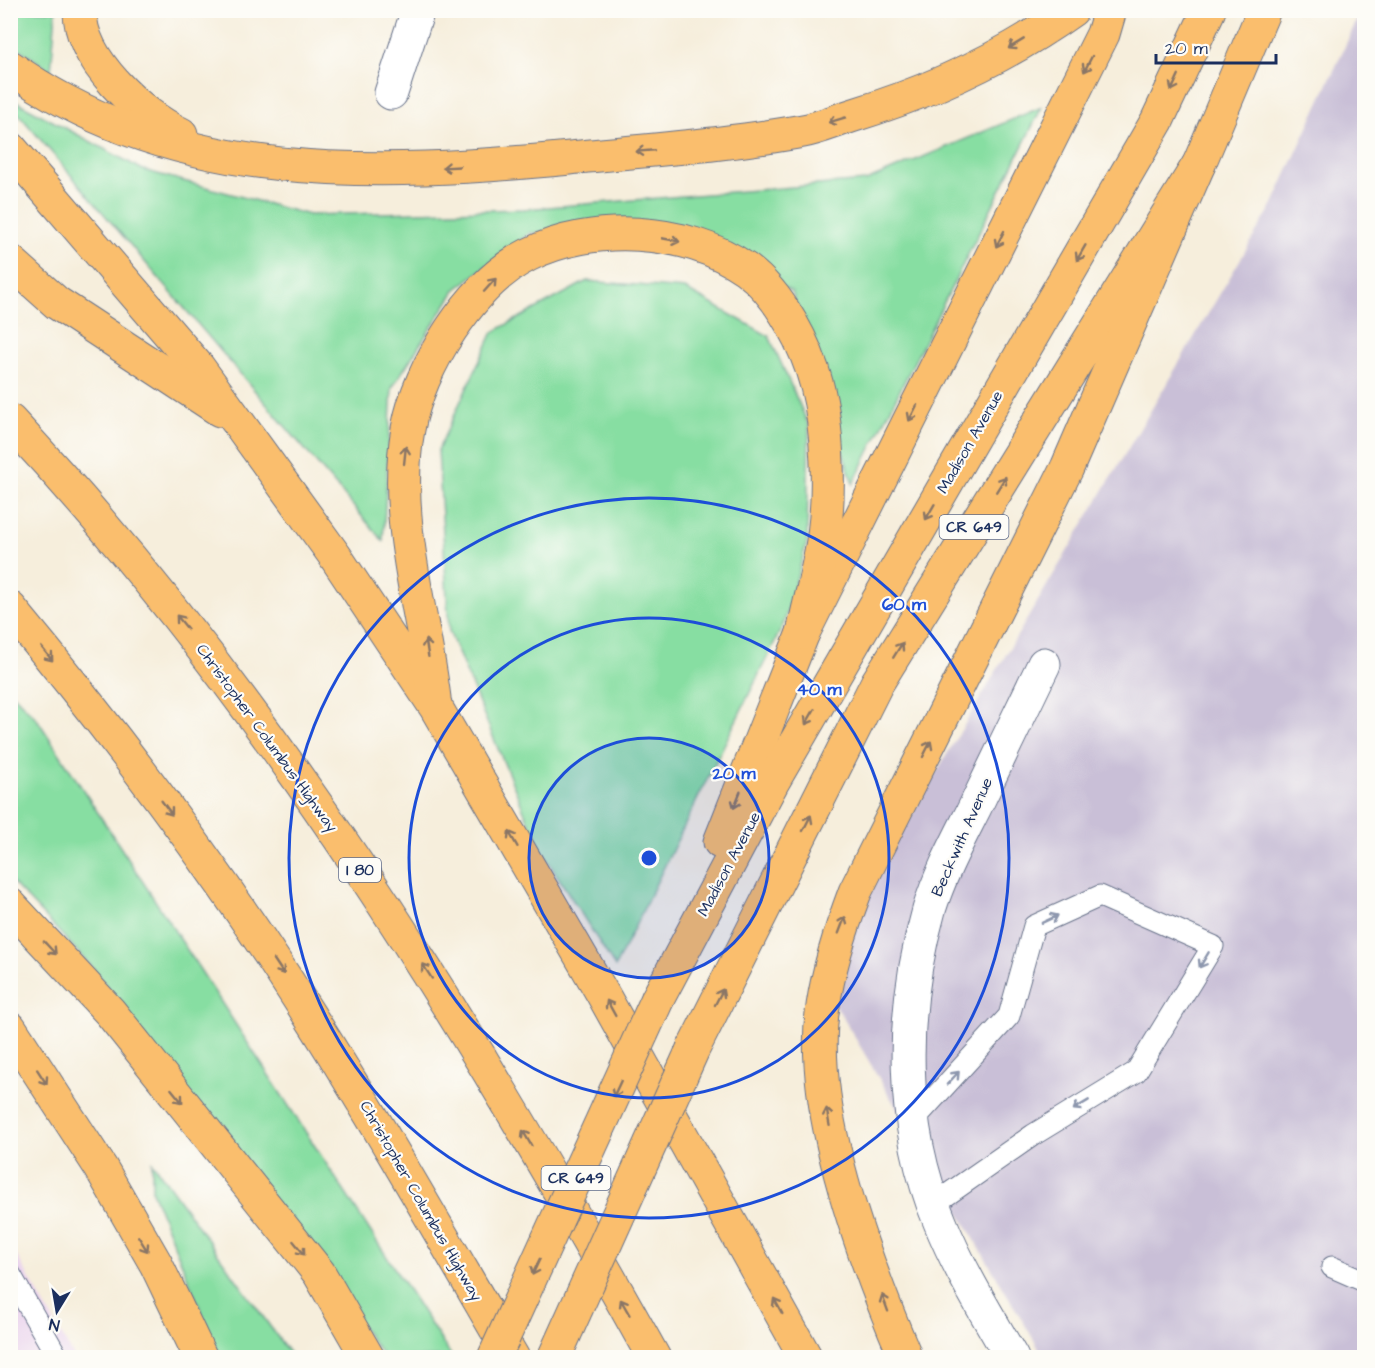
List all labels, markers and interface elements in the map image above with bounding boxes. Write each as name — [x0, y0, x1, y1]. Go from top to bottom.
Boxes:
scale bar — [1156, 27, 1276, 65]
text: 20 m — [1165, 36, 1208, 61]
one-way arrow — [1008, 39, 1025, 51]
one-way arrow — [1082, 55, 1093, 73]
one-way arrow — [1169, 73, 1181, 91]
one-way arrow — [828, 116, 847, 127]
one-way arrow — [636, 146, 656, 157]
one-way arrow — [441, 162, 461, 173]
one-way arrow — [994, 229, 1006, 247]
one-way arrow — [660, 235, 680, 246]
one-way arrow — [1074, 244, 1086, 261]
one-way arrow — [483, 277, 497, 292]
street label: Madison Avenue — [932, 386, 1009, 497]
one-way arrow — [907, 404, 918, 422]
one-way arrow — [400, 446, 411, 465]
one-way arrow — [995, 476, 1007, 493]
one-way arrow — [923, 503, 935, 520]
road number: CR 649 — [940, 515, 1008, 539]
text: 60 m — [882, 592, 927, 617]
one-way arrow — [176, 615, 189, 631]
street label: Christopher Columbus Highway — [190, 639, 343, 837]
one-way arrow — [422, 639, 433, 659]
one-way arrow — [892, 642, 904, 659]
one-way arrow — [41, 646, 54, 662]
text: 40 m — [797, 677, 842, 702]
one-way arrow — [804, 708, 816, 725]
one-way arrow — [921, 740, 933, 758]
text: 20 m — [712, 761, 756, 786]
street label: Beckwith Avenue — [926, 774, 998, 900]
one-way arrow — [730, 791, 741, 809]
one-way arrow — [160, 799, 173, 815]
street label: Madison Avenue — [692, 808, 766, 920]
one-way arrow — [802, 814, 813, 832]
one-way arrow — [507, 831, 519, 848]
centre of rings — [639, 848, 659, 868]
road number: I 80 — [339, 858, 381, 882]
one-way arrow — [1041, 912, 1059, 924]
one-way arrow — [838, 916, 849, 935]
one-way arrow — [43, 940, 57, 955]
one-way arrow — [1198, 951, 1210, 968]
one-way arrow — [273, 959, 285, 975]
one-way arrow — [420, 963, 432, 980]
one-way arrow — [714, 988, 725, 1006]
one-way arrow — [604, 1000, 616, 1017]
one-way arrow — [37, 1068, 49, 1085]
one-way arrow — [946, 1070, 960, 1085]
one-way arrow — [610, 1080, 622, 1098]
one-way arrow — [170, 1088, 183, 1104]
street label: Christopher Columbus Highway — [354, 1097, 488, 1306]
one-way arrow — [1073, 1100, 1090, 1112]
one-way arrow — [822, 1107, 833, 1127]
one-way arrow — [521, 1130, 533, 1147]
road number: CR 649 — [542, 1166, 610, 1190]
one-way arrow — [137, 1235, 150, 1252]
one-way arrow — [292, 1240, 305, 1256]
one-way arrow — [529, 1257, 541, 1275]
north arrow — [27, 1281, 87, 1341]
one-way arrow — [878, 1294, 889, 1313]
one-way arrow — [772, 1298, 783, 1316]
one-way arrow — [619, 1299, 631, 1316]
text: N — [47, 1313, 61, 1336]

